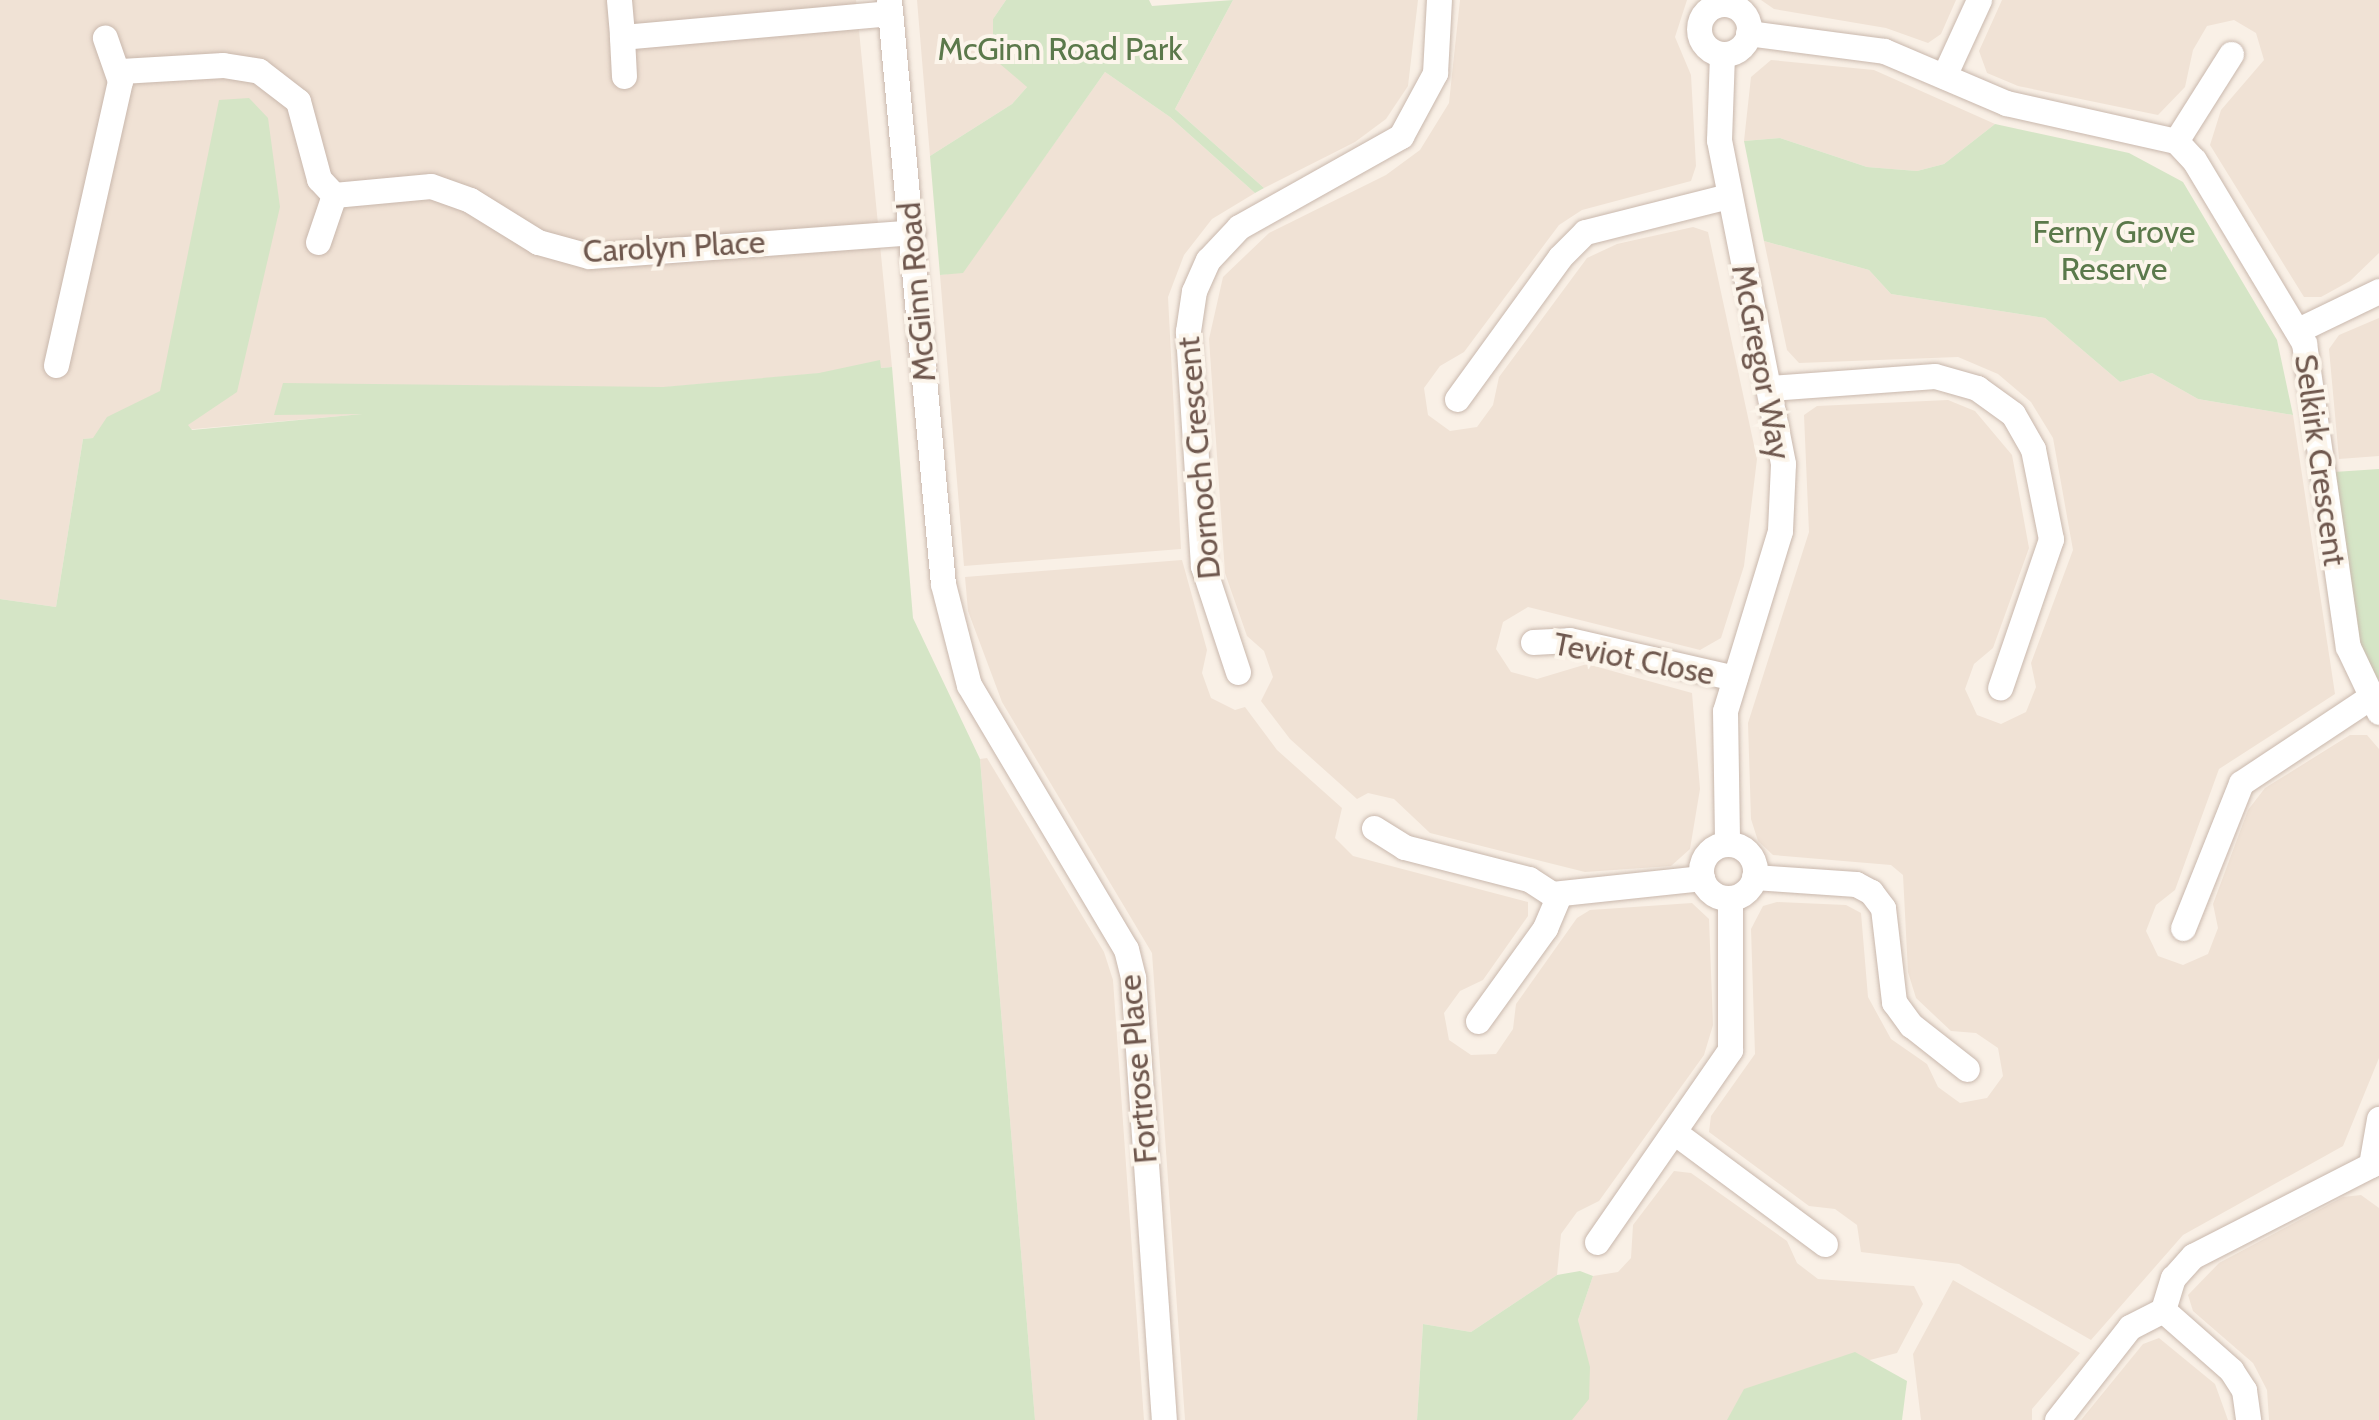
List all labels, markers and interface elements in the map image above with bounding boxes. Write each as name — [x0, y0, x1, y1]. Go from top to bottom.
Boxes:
park label: McGinn Road Park — [937, 30, 1183, 68]
street label: McGinn Road — [890, 201, 944, 383]
park label: Ferny Grove Reserve — [2033, 214, 2195, 289]
street label: Carolyn Place — [582, 223, 766, 271]
street label: McGregor Way — [1723, 261, 1799, 463]
street label: Dornoch Crescent — [1169, 335, 1229, 581]
street label: Selkirk Crescent — [2286, 352, 2354, 568]
street label: Teviot Close — [1550, 625, 1718, 693]
street label: Fortrose Place — [1111, 973, 1165, 1165]

